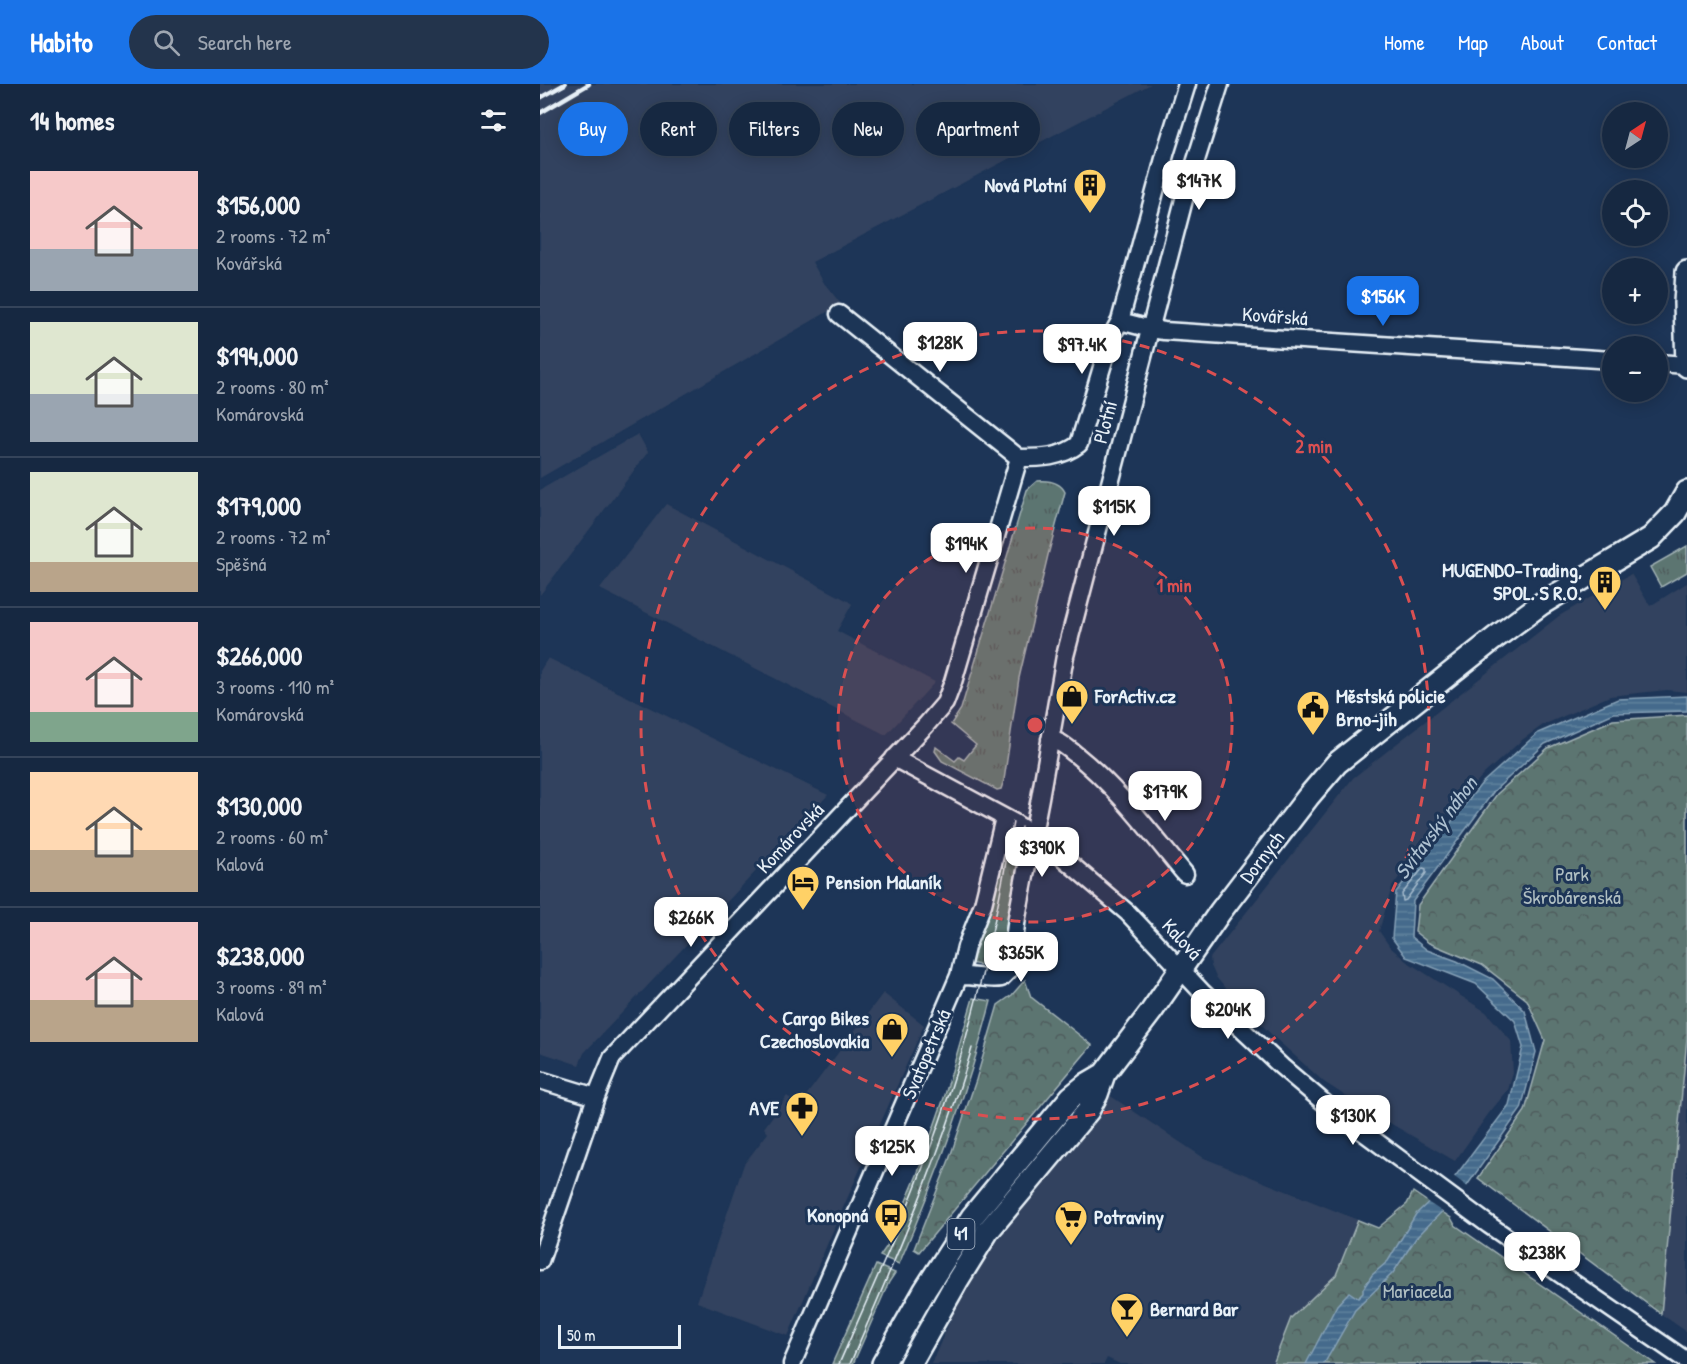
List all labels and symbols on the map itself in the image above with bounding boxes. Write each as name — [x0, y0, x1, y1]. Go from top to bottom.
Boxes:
north arrow — [1602, 102, 1668, 168]
pin: $147K — [1157, 160, 1241, 211]
building icon: Nová Plotní — [1072, 167, 1108, 214]
place label: Nová Plotní — [984, 171, 1067, 198]
pin: $156K — [1341, 276, 1425, 327]
street label: Kovářská — [1241, 300, 1309, 331]
pin: $128K — [898, 322, 982, 373]
pin: $97.4K — [1033, 324, 1131, 375]
street label: Plotní — [1086, 397, 1123, 446]
text: 2 min — [1296, 434, 1332, 459]
pin: $115K — [1072, 486, 1156, 537]
pin: $194K — [924, 523, 1008, 574]
place label: MUGENDO-Trading, SPOL. S R.O. — [1442, 556, 1582, 606]
building icon: MUGENDO-Trading, SPOL. S R.O. — [1587, 564, 1623, 611]
text: 1 min — [1156, 573, 1192, 598]
shop icon: ForActiv.cz — [1054, 678, 1090, 725]
place label: ForActiv.cz — [1094, 682, 1176, 709]
place label: Městská policie Brno-jih — [1336, 682, 1446, 732]
public building icon: Městská policie Brno-jih — [1295, 689, 1331, 736]
centre of rings — [1025, 715, 1045, 735]
water label: Svitavský náhon — [1387, 769, 1485, 885]
pin: $179K — [1123, 771, 1207, 822]
street label: Komárovská — [750, 796, 829, 879]
street label: Dornych — [1233, 825, 1290, 888]
pin: $390K — [1000, 827, 1084, 878]
park label: Park Škrobárenská — [1523, 860, 1621, 910]
hotel icon: Pension Malaník — [785, 864, 821, 911]
place label: Pension Malaník — [826, 868, 942, 895]
pin: $266K — [649, 897, 733, 948]
street label: Kalová — [1156, 912, 1209, 965]
pin: $365K — [979, 932, 1063, 983]
pin: $204K — [1186, 989, 1270, 1040]
place label: Cargo Bikes Czechoslovakia — [760, 1004, 869, 1054]
street label: Svatopetrská — [895, 1005, 957, 1103]
shop icon: Cargo Bikes Czechoslovakia — [874, 1011, 910, 1058]
pharmacy icon: AVE — [784, 1090, 820, 1137]
place label: AVE — [749, 1094, 779, 1121]
pin: $130K — [1311, 1095, 1395, 1146]
pin: $125K — [850, 1126, 934, 1177]
bus stop icon: Konopná — [873, 1197, 909, 1244]
supermarket icon: Potraviny — [1053, 1199, 1089, 1246]
place label: Konopná — [807, 1201, 868, 1229]
place label: Potraviny — [1094, 1203, 1165, 1231]
road number: 41 — [948, 1219, 974, 1249]
pin: $238K — [1500, 1232, 1584, 1283]
park label: Mariacela — [1383, 1277, 1451, 1304]
bar icon: Bernard Bar — [1109, 1291, 1145, 1338]
place label: Bernard Bar — [1150, 1295, 1239, 1322]
scale bar — [558, 1322, 681, 1350]

